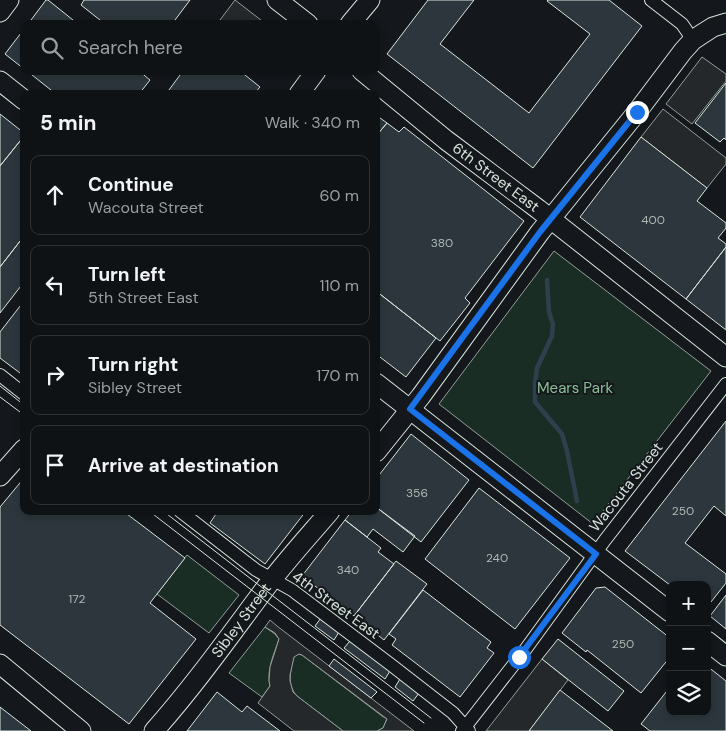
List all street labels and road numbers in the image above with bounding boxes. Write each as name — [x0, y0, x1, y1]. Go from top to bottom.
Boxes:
street label: 6th Street East — [448, 138, 544, 217]
street label: Wacouta Street — [585, 438, 667, 536]
street label: 4th Street East — [288, 566, 384, 644]
street label: Sibley Street — [207, 579, 276, 662]

